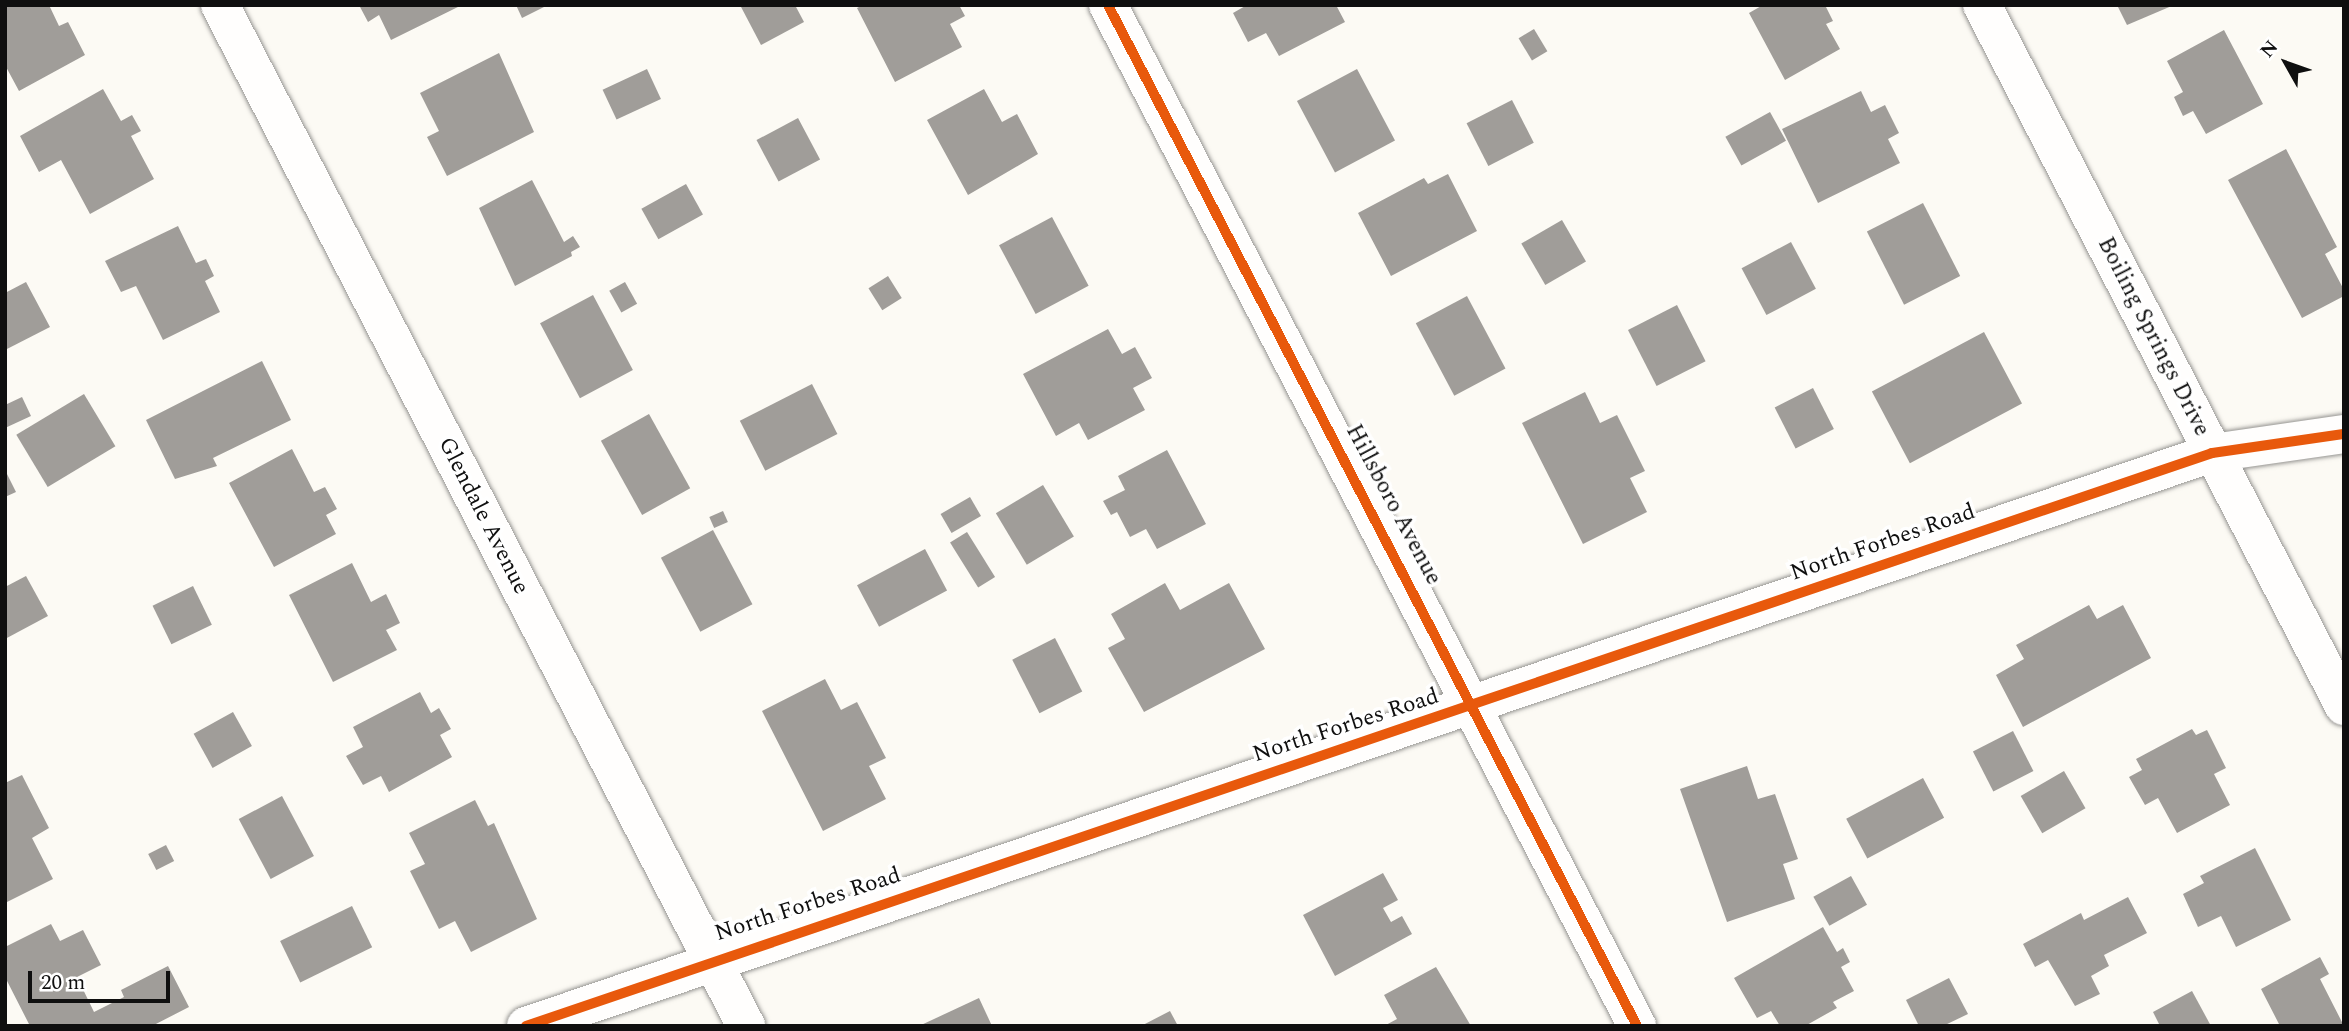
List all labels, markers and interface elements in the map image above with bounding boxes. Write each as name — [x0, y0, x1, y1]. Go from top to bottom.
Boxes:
north arrow — [2251, 28, 2321, 98]
text: N — [2253, 34, 2286, 64]
street label: Boiling Springs Drive — [2091, 233, 2215, 441]
street label: Hillsboro Avenue — [1339, 420, 1447, 590]
street label: Glendale Avenue — [432, 433, 534, 599]
street label: North Forbes Road — [1787, 498, 1979, 588]
street label: North Forbes Road — [1250, 683, 1442, 769]
street label: North Forbes Road — [712, 862, 904, 948]
scale bar — [32, 958, 173, 1002]
text: 20 m — [41, 967, 85, 999]

